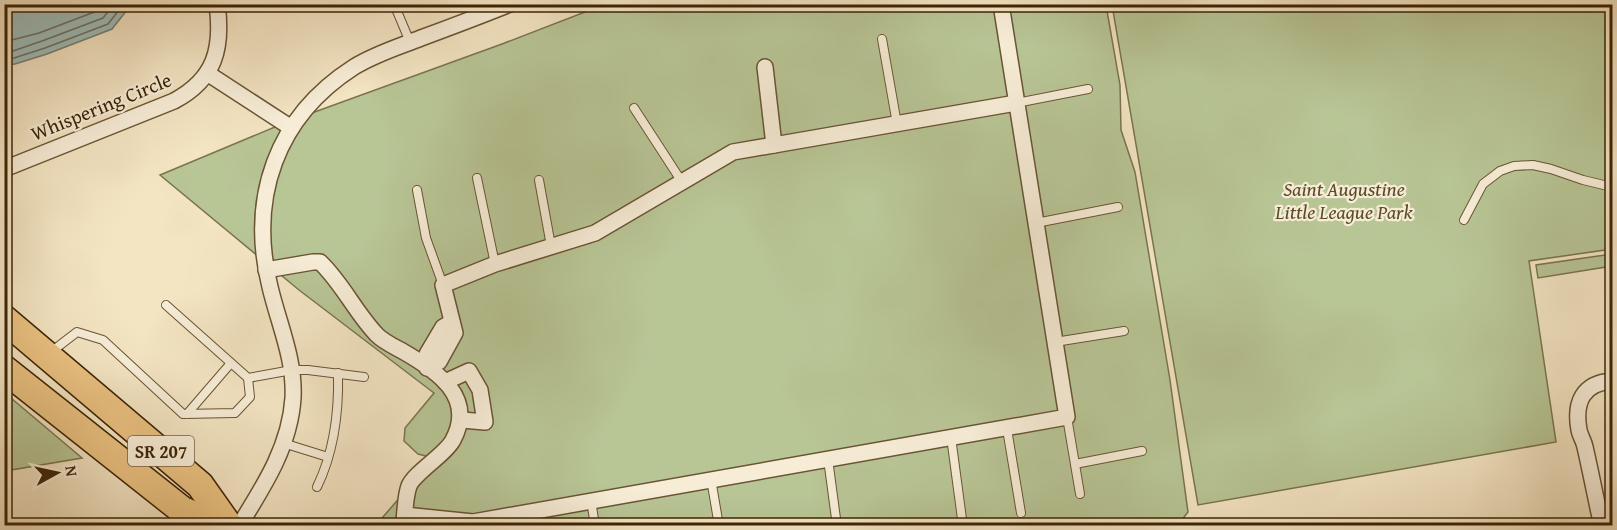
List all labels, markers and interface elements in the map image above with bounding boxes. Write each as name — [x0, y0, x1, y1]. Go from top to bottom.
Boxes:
street label: Whispering Circle — [26, 65, 176, 147]
park label: Saint Augustine Little League Park — [1274, 174, 1414, 226]
road number: SR 207 — [128, 436, 194, 466]
north arrow — [27, 443, 87, 503]
text: N — [59, 464, 85, 478]

